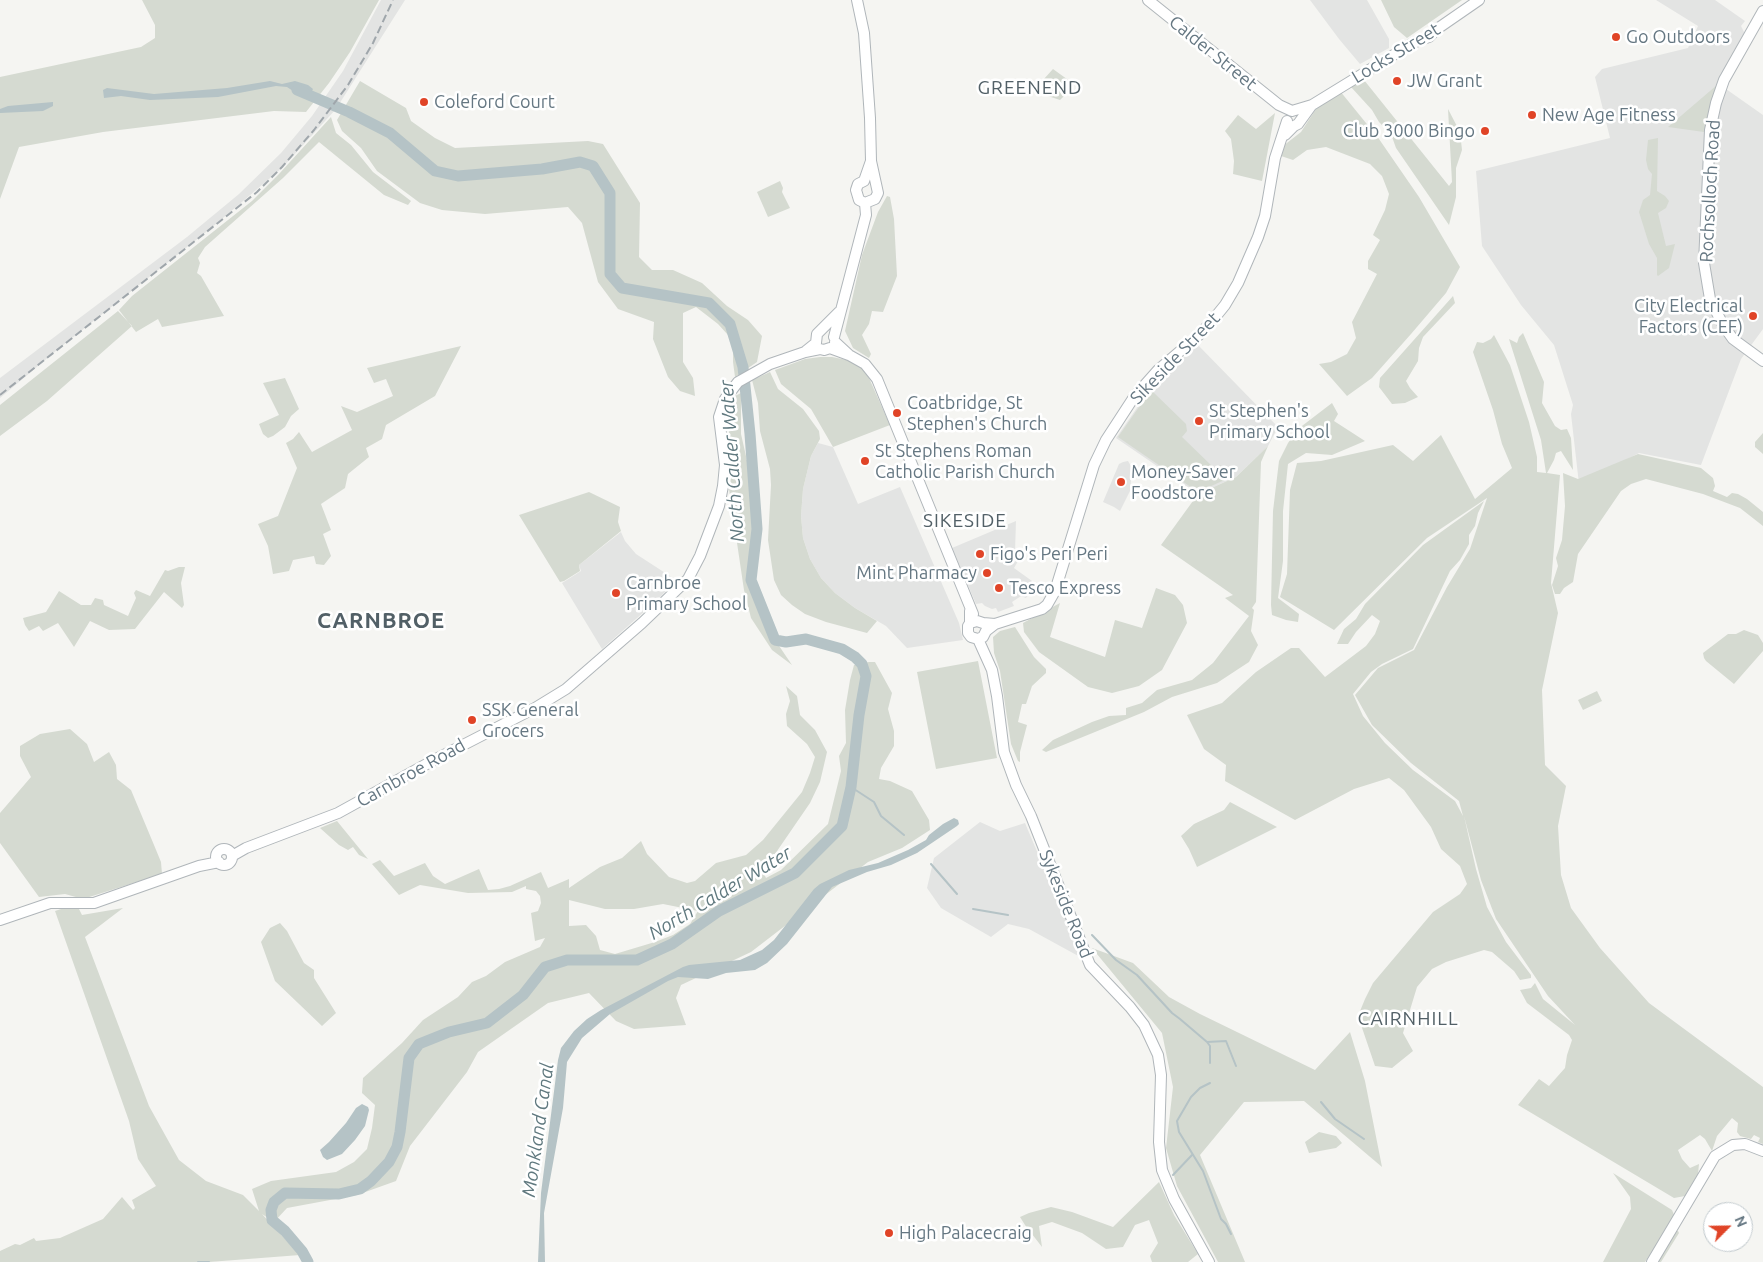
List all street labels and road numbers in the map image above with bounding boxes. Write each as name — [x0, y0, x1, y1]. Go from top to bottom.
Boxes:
street label: Calder Street — [1165, 11, 1261, 95]
street label: Locks Street — [1348, 18, 1444, 88]
street label: Rochsolloch Road — [1695, 119, 1725, 263]
street label: Sikeside Street — [1126, 307, 1224, 409]
street label: Carnbroe Road — [353, 734, 469, 812]
street label: Sykeside Road — [1034, 847, 1098, 961]

